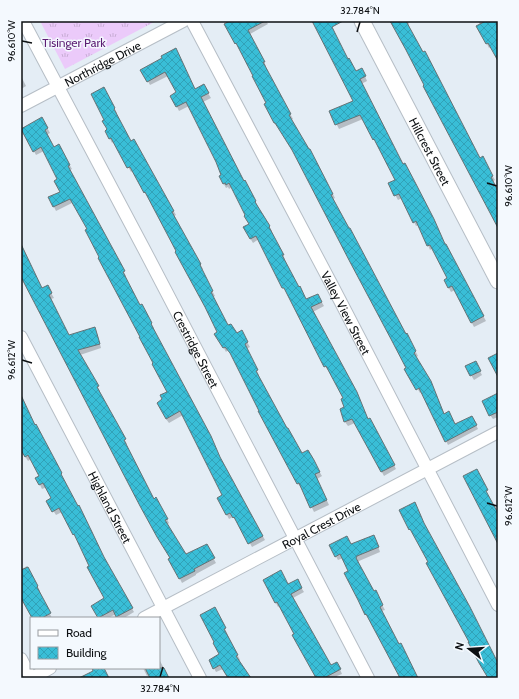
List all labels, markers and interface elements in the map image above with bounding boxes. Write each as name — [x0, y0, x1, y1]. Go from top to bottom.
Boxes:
text: 32.784°N — [340, 4, 380, 17]
text: 96.610°W — [5, 20, 18, 62]
park label: Tisinger Park — [42, 35, 106, 50]
street label: Northridge Drive — [62, 37, 143, 89]
street label: Hillcrest Street — [406, 115, 454, 188]
text: 96.610°W — [502, 165, 515, 207]
street label: Valley View Street — [318, 268, 374, 357]
street label: Crestridge Street — [170, 308, 223, 390]
text: 96.612°W — [5, 340, 18, 380]
street label: Highland Street — [85, 469, 135, 545]
text: 96.612°W — [502, 486, 515, 526]
street label: Royal Crest Drive — [279, 498, 363, 552]
legend — [30, 617, 160, 669]
text: Road — [66, 625, 92, 640]
north arrow — [449, 629, 489, 669]
text: N — [452, 640, 467, 652]
text: Building — [66, 645, 108, 660]
text: 32.784°N — [140, 682, 180, 695]

